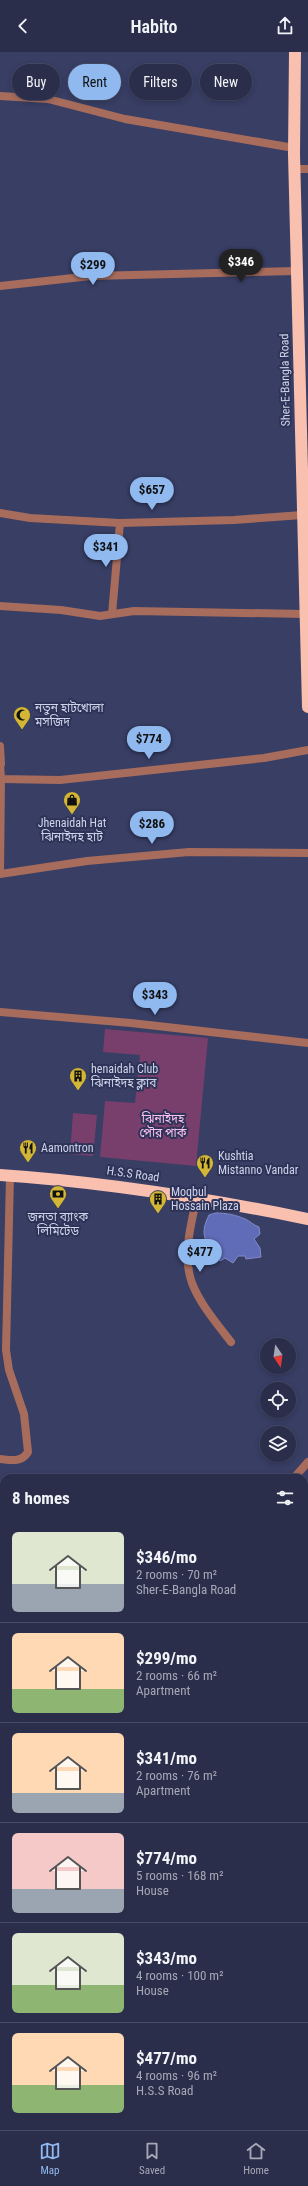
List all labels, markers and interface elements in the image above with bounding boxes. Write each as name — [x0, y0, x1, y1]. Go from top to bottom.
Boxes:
icon: back — [12, 15, 34, 37]
icon: share — [274, 15, 296, 37]
text: Habito — [130, 16, 178, 37]
chip: Buy — [12, 64, 60, 100]
chip: Rent — [68, 64, 121, 100]
chip: Filters — [129, 64, 192, 100]
chip: New — [200, 64, 252, 100]
pin: $346 — [217, 249, 265, 283]
pin: $299 — [69, 252, 117, 286]
text: $346 — [228, 254, 254, 269]
text: $299 — [80, 257, 106, 272]
street label: Sher-E-Bangla Road — [277, 334, 293, 426]
pin: $657 — [128, 477, 176, 511]
text: $657 — [139, 482, 165, 497]
pin: $341 — [82, 534, 130, 568]
text: $341 — [93, 539, 119, 554]
place label: নতুন হাটখোলা মসজিদ — [34, 700, 105, 729]
mosque icon: নতুন হাটখোলা মসজিদ — [12, 705, 32, 730]
pin: $774 — [125, 726, 173, 760]
text: $774 — [136, 731, 162, 746]
shop icon: Jhenaidah Hat ঝিনাইদহ হাট — [62, 790, 82, 815]
pin: $286 — [128, 811, 176, 845]
place label: Jhenaidah Hat ঝিনাইদহ হাট — [38, 816, 107, 844]
text: $286 — [139, 816, 165, 831]
pin: $343 — [131, 982, 179, 1016]
text: $343 — [142, 987, 168, 1002]
place label: henaidah Club ঝিনাইদহ ক্লাব — [90, 1062, 158, 1090]
building icon: henaidah Club ঝিনাইদহ ক্লাব — [68, 1066, 88, 1091]
park label: ঝিনাইদহ পৌর পার্ক — [139, 1111, 187, 1140]
restaurant icon: Aamontron — [18, 1138, 38, 1163]
place label: Aamontron — [41, 1141, 94, 1155]
place label: Kushtia Mistanno Vandar — [218, 1149, 299, 1177]
restaurant icon: Kushtia Mistanno Vandar — [195, 1153, 215, 1178]
street label: H.S.S Road — [106, 1163, 160, 1185]
bank icon: জনতা ব্যাংক লিমিটেড — [48, 1184, 68, 1209]
place label: Moqbul Hossain Plaza — [171, 1185, 239, 1213]
building icon: Moqbul Hossain Plaza — [148, 1189, 168, 1214]
place label: জনতা ব্যাংক লিমিটেড — [27, 1210, 89, 1238]
pin: $477 — [176, 1239, 224, 1273]
text: $477 — [187, 1244, 213, 1259]
north arrow — [260, 1338, 296, 1374]
map controls — [260, 1338, 296, 1462]
button: locate — [260, 1382, 296, 1418]
button: layers — [260, 1426, 296, 1462]
icon: filters — [274, 1487, 296, 1509]
text: 8 homes — [12, 1488, 70, 1508]
text: $346/mo — [136, 1547, 197, 1567]
icon: home — [44, 1548, 92, 1596]
text: 2 rooms · 70 m² — [136, 1567, 217, 1582]
text: Sher-E-Bangla Road — [136, 1582, 236, 1597]
text: $299/mo — [136, 1648, 197, 1668]
icon: home — [44, 1649, 92, 1697]
text: 2 rooms · 66 m² — [136, 1668, 217, 1683]
text: Apartment — [136, 1683, 190, 1698]
text: $341/mo — [136, 1748, 197, 1768]
icon: home — [44, 1749, 92, 1797]
text: 2 rooms · 76 m² — [136, 1768, 217, 1783]
text: Apartment — [136, 1783, 190, 1798]
text: $774/mo — [136, 1848, 197, 1868]
icon: home — [44, 1849, 92, 1897]
text: 5 rooms · 168 m² — [136, 1868, 223, 1883]
text: House — [136, 1883, 169, 1898]
text: $343/mo — [136, 1948, 197, 1968]
icon: home — [44, 1949, 92, 1997]
text: 4 rooms · 100 m² — [136, 1968, 223, 1983]
text: House — [136, 1983, 169, 1998]
text: $477/mo — [136, 2048, 197, 2068]
icon: home — [44, 2049, 92, 2097]
text: 4 rooms · 96 m² — [136, 2068, 217, 2083]
text: H.S.S Road — [136, 2083, 193, 2098]
tab: Map — [39, 2140, 61, 2177]
tab: Saved — [139, 2140, 165, 2177]
tab: Home — [243, 2140, 269, 2177]

